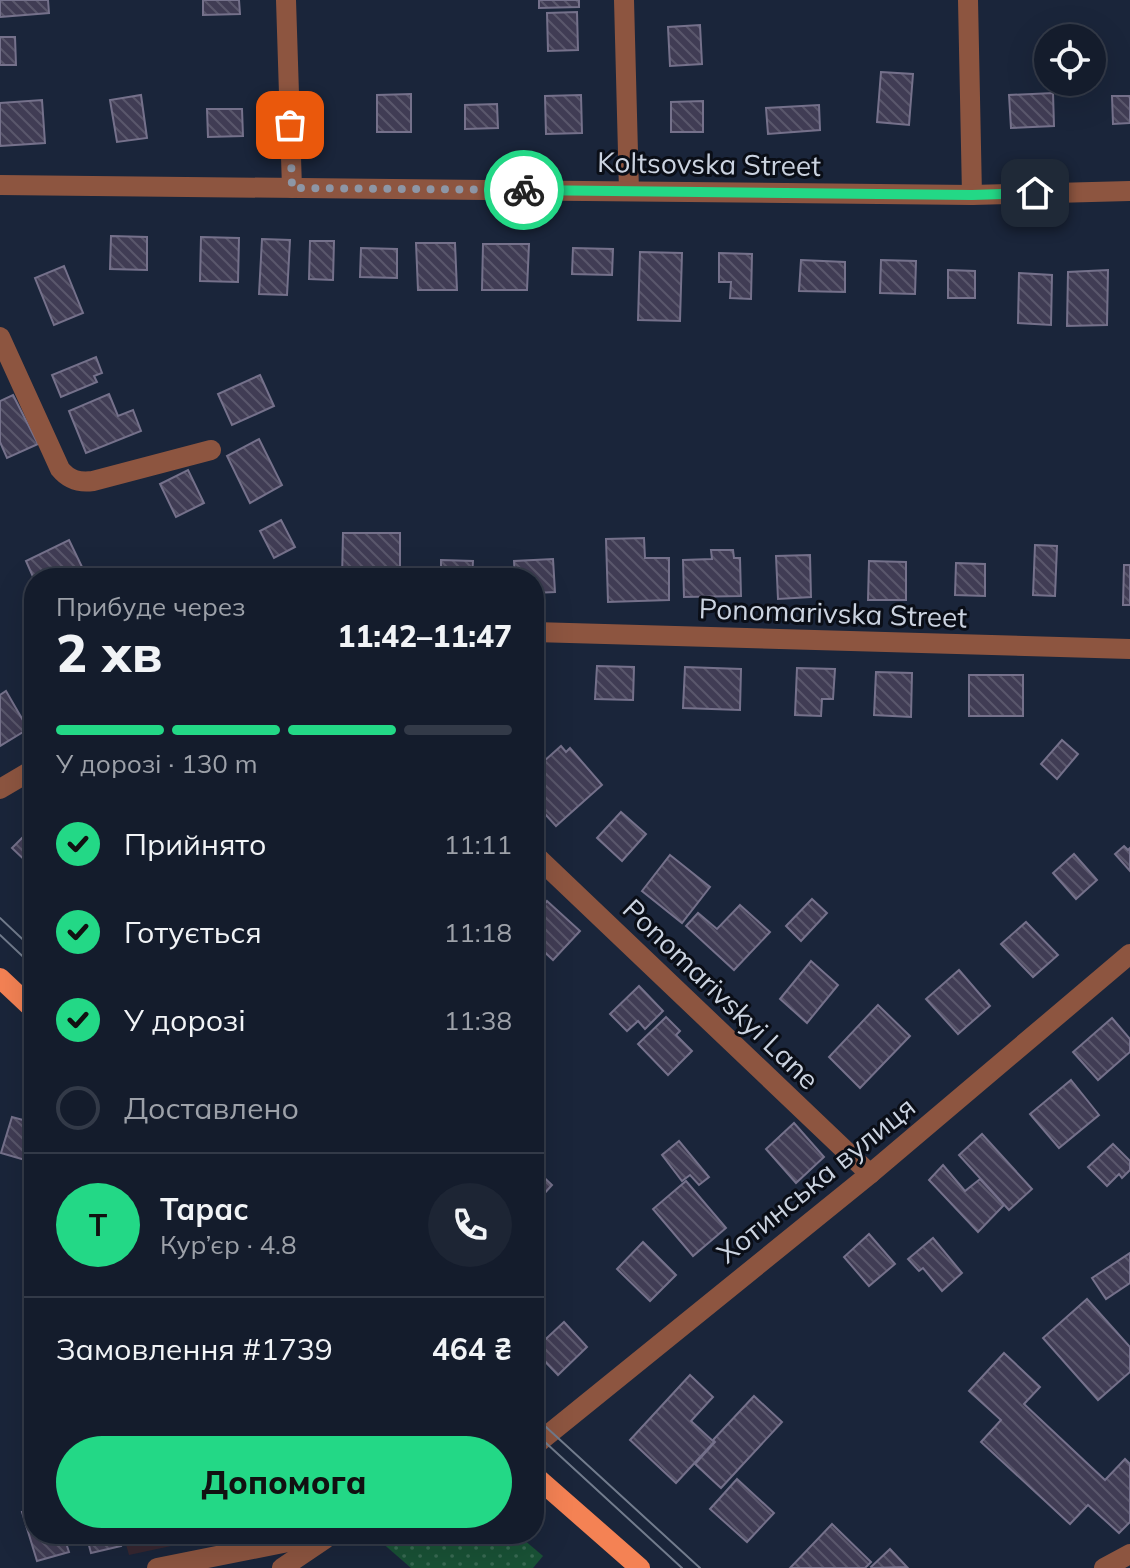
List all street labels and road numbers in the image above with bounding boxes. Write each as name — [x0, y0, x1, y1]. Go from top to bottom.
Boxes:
street label: Koltsovska Street — [597, 144, 821, 183]
street label: Ponomarivska Street — [698, 590, 968, 635]
street label: Ponomarivskyi Lane — [616, 891, 827, 1096]
street label: Хотинська вулиця — [709, 1089, 922, 1270]

